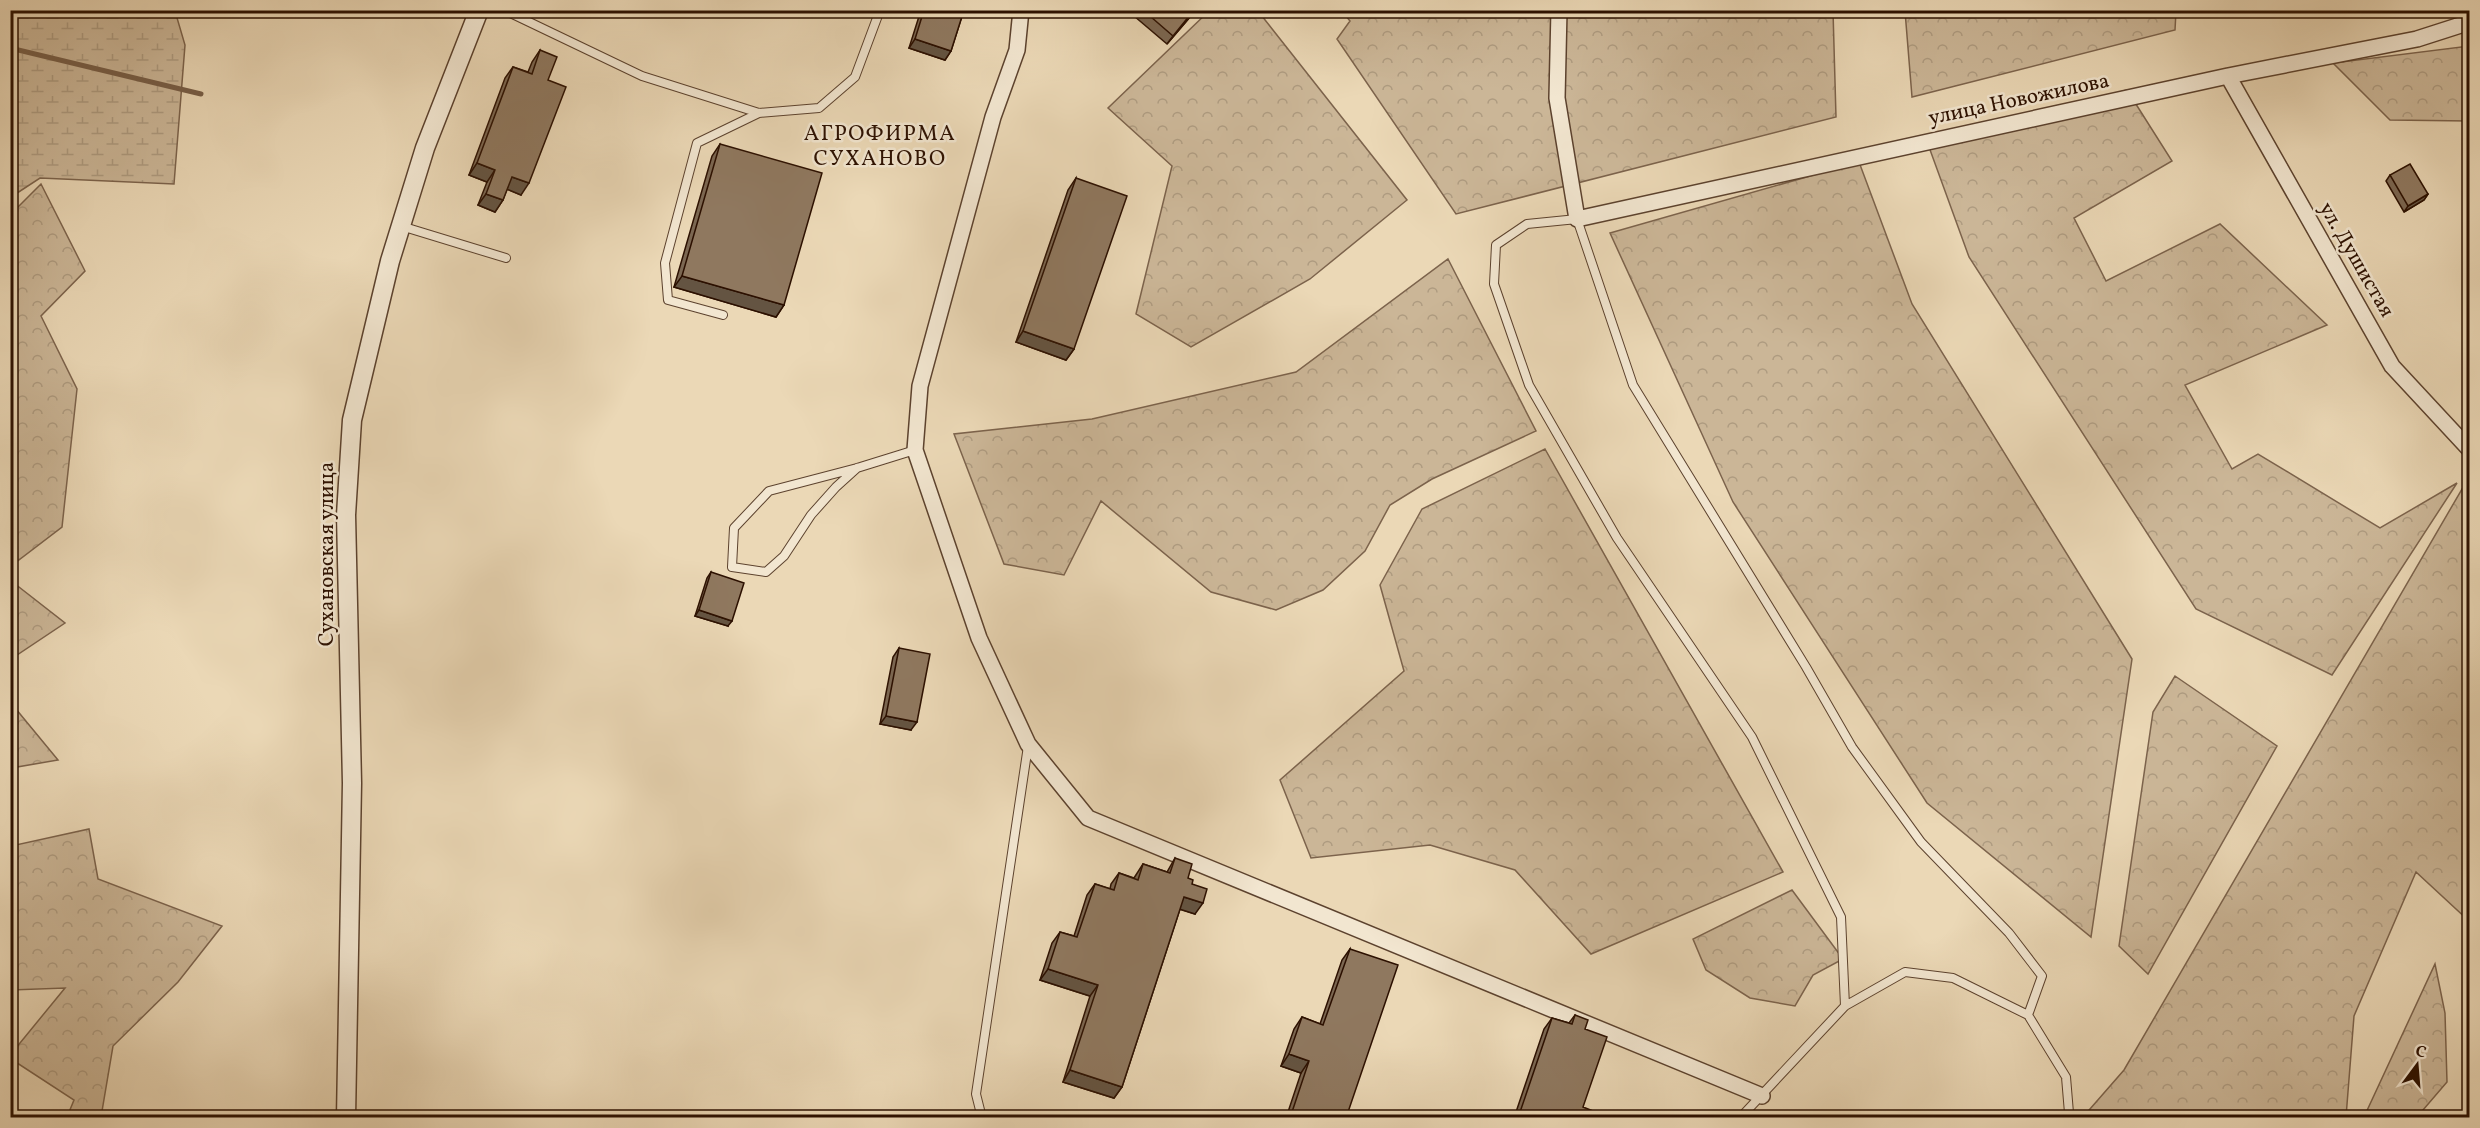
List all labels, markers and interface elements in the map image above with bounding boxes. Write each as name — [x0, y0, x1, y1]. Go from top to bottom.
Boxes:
street label: улица Новожилова — [1926, 67, 2112, 133]
district label: АГРОФИРМА СУХАНОВО — [804, 119, 956, 175]
street label: ул. Душистая — [2311, 197, 2401, 323]
street label: Сухановская улица — [313, 462, 342, 646]
north arrow — [2387, 1035, 2447, 1095]
text: С — [2413, 1041, 2429, 1064]

